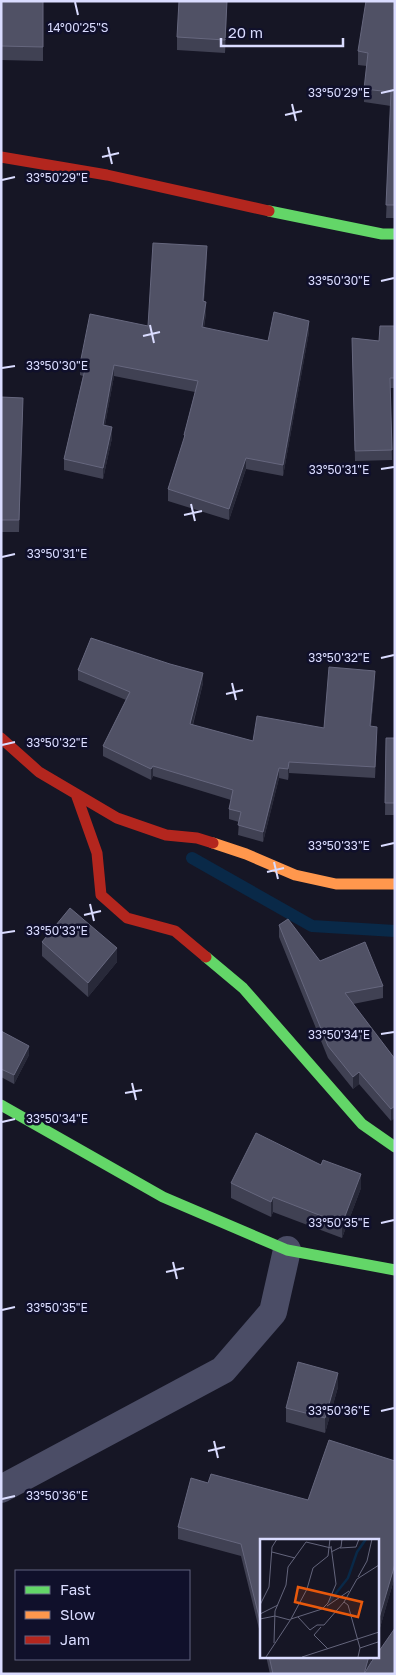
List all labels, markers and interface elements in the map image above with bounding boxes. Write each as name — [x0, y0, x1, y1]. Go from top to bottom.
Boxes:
scale bar — [221, 15, 344, 47]
text: 14°00'25"S — [47, 20, 109, 35]
text: 20 m — [228, 23, 263, 41]
text: 33°50'29"E — [308, 85, 370, 100]
text: 33°50'29"E — [26, 170, 88, 185]
text: 33°50'30"E — [308, 273, 370, 288]
text: 33°50'30"E — [26, 358, 88, 373]
text: 33°50'31"E — [309, 462, 369, 477]
text: 33°50'31"E — [27, 546, 87, 561]
text: 33°50'32"E — [308, 650, 370, 665]
text: 33°50'32"E — [26, 735, 88, 750]
text: 33°50'33"E — [308, 838, 370, 853]
text: 33°50'33"E — [26, 923, 88, 938]
text: 33°50'34"E — [308, 1027, 370, 1042]
text: 33°50'34"E — [26, 1111, 88, 1126]
text: 33°50'35"E — [308, 1215, 370, 1230]
text: 33°50'35"E — [26, 1300, 88, 1315]
text: 33°50'36"E — [308, 1403, 370, 1418]
text: 33°50'36"E — [26, 1488, 88, 1503]
inset map — [260, 1539, 378, 1658]
legend — [15, 1570, 190, 1660]
text: Fast — [60, 1580, 91, 1598]
text: Slow — [60, 1605, 95, 1623]
text: Jam — [60, 1630, 90, 1648]

